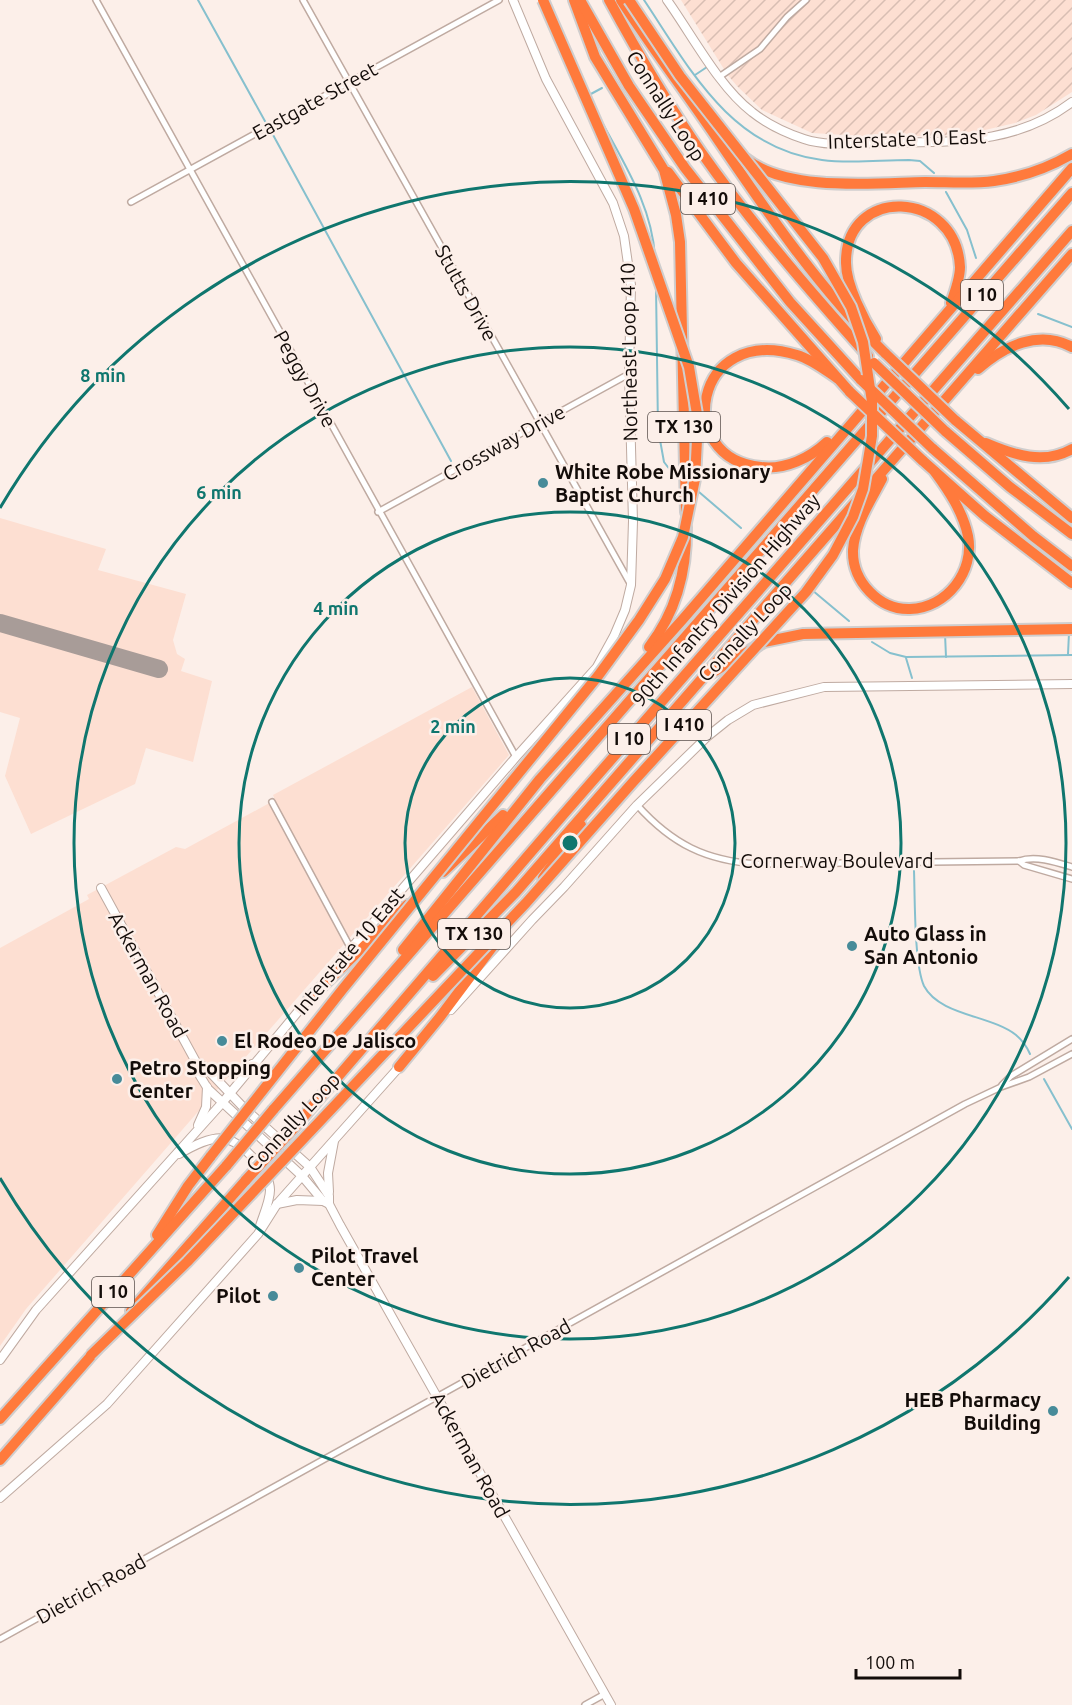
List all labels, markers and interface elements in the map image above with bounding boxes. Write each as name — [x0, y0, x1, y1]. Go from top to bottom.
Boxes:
street label: Connally Loop — [622, 46, 711, 165]
street label: Eastgate Street — [248, 57, 381, 144]
street label: Interstate 10 East — [827, 124, 987, 153]
road number: I 410 — [681, 184, 735, 214]
street label: Stutts Drive — [431, 241, 502, 345]
street label: Northeast Loop 410 — [615, 262, 642, 442]
road number: I 10 — [961, 280, 1003, 310]
street label: Peggy Drive — [269, 326, 341, 431]
text: 8 min — [80, 365, 126, 385]
street label: Crossway Drive — [439, 400, 569, 486]
road number: TX 130 — [648, 412, 720, 442]
place label: White Robe Missionary Baptist Church — [555, 460, 771, 506]
marker: White Robe Missionary Baptist Church — [536, 476, 550, 490]
text: 6 min — [196, 482, 242, 502]
street label: 90th Infantry Division Highway — [627, 488, 825, 711]
street label: Connally Loop — [693, 577, 796, 686]
text: 4 min — [313, 598, 359, 618]
road number: I 410 — [657, 710, 711, 740]
text: 2 min — [430, 716, 476, 736]
road number: I 10 — [608, 724, 650, 754]
centre of rings — [560, 833, 580, 853]
street label: Cornerway Boulevard — [740, 849, 934, 872]
street label: Interstate 10 East — [289, 883, 408, 1019]
street label: Ackerman Road — [104, 908, 193, 1042]
road number: TX 130 — [438, 919, 510, 949]
place label: Auto Glass in San Antonio — [864, 922, 987, 968]
marker: Auto Glass in San Antonio — [845, 939, 859, 953]
place label: El Rodeo De Jalisco — [234, 1029, 416, 1052]
marker: El Rodeo De Jalisco — [215, 1034, 229, 1048]
place label: Petro Stopping Center — [129, 1056, 271, 1102]
street label: Connally Loop — [241, 1067, 344, 1176]
marker: Petro Stopping Center — [110, 1072, 124, 1086]
place label: Pilot Travel Center — [311, 1244, 418, 1290]
marker: Pilot Travel Center — [292, 1261, 306, 1275]
road number: I 10 — [92, 1277, 134, 1307]
place label: Pilot — [216, 1284, 261, 1307]
marker: Pilot — [266, 1289, 280, 1303]
street label: Dietrich Road — [457, 1314, 575, 1393]
street label: Ackerman Road — [426, 1388, 515, 1522]
place label: HEB Pharmacy Building — [904, 1388, 1041, 1434]
marker: HEB Pharmacy Building — [1046, 1404, 1060, 1418]
street label: Dietrich Road — [32, 1549, 150, 1628]
scale bar — [856, 1642, 960, 1680]
text: 100 m — [865, 1652, 915, 1672]

